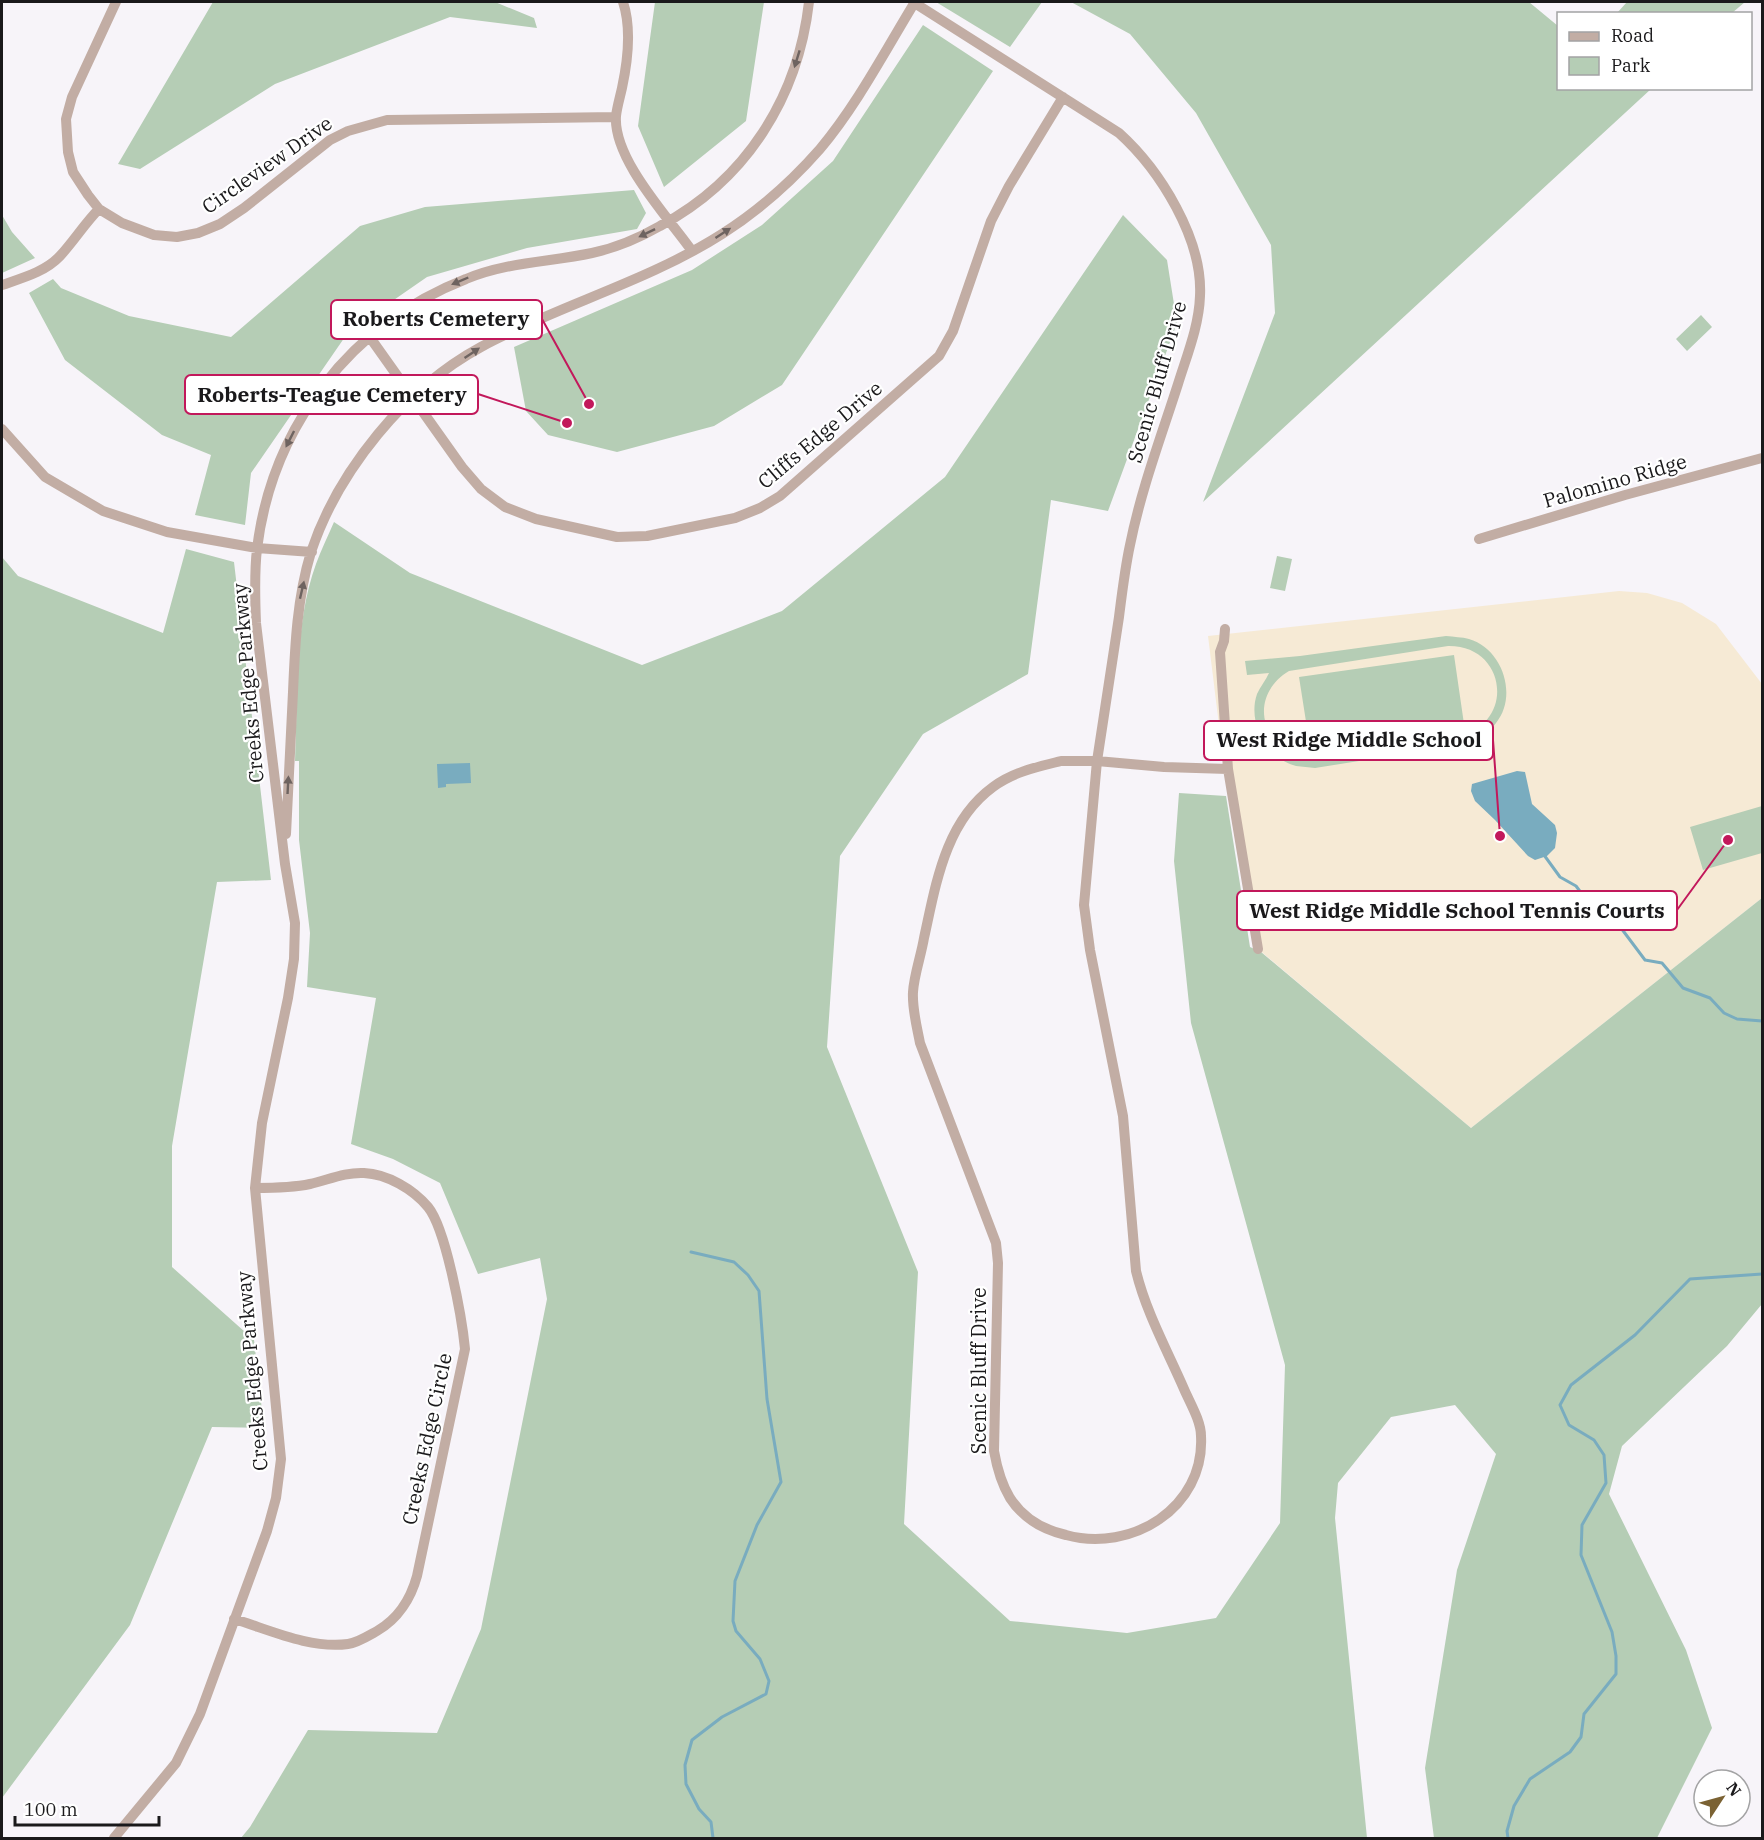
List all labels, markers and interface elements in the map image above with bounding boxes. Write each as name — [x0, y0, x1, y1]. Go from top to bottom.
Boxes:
legend — [1557, 12, 1752, 90]
text: Road — [1611, 24, 1654, 47]
one-way arrow — [792, 50, 801, 68]
text: Park — [1611, 54, 1651, 77]
street label: Circleview Drive — [196, 109, 337, 220]
one-way arrow — [715, 227, 731, 238]
one-way arrow — [639, 228, 656, 238]
one-way arrow — [450, 276, 468, 286]
street label: Scenic Bluff Drive — [1120, 298, 1193, 466]
callout: Roberts Cemetery — [331, 300, 542, 339]
text: Roberts Cemetery — [343, 304, 529, 332]
one-way arrow — [464, 348, 480, 359]
callout: Roberts-Teague Cemetery — [185, 375, 478, 414]
street label: Cliffs Edge Drive — [752, 375, 888, 495]
text: Roberts-Teague Cemetery — [197, 380, 467, 408]
one-way arrow — [285, 430, 295, 447]
street label: Palomino Ridge — [1540, 447, 1690, 514]
one-way arrow — [298, 581, 307, 600]
street label: Creeks Edge Parkway — [225, 582, 270, 784]
callout: West Ridge Middle School — [1204, 721, 1493, 760]
text: West Ridge Middle School — [1216, 725, 1482, 753]
one-way arrow — [284, 775, 293, 794]
callout: West Ridge Middle School Tennis Courts — [1237, 891, 1677, 930]
text: West Ridge Middle School Tennis Courts — [1249, 896, 1665, 924]
street label: Creeks Edge Parkway — [229, 1270, 274, 1472]
street label: Scenic Bluff Drive — [965, 1287, 992, 1455]
street label: Creeks Edge Circle — [395, 1350, 458, 1527]
north arrow — [1692, 1768, 1752, 1828]
text: N — [1722, 1778, 1746, 1800]
scale bar — [15, 1789, 159, 1827]
text: 100 m — [24, 1798, 78, 1821]

